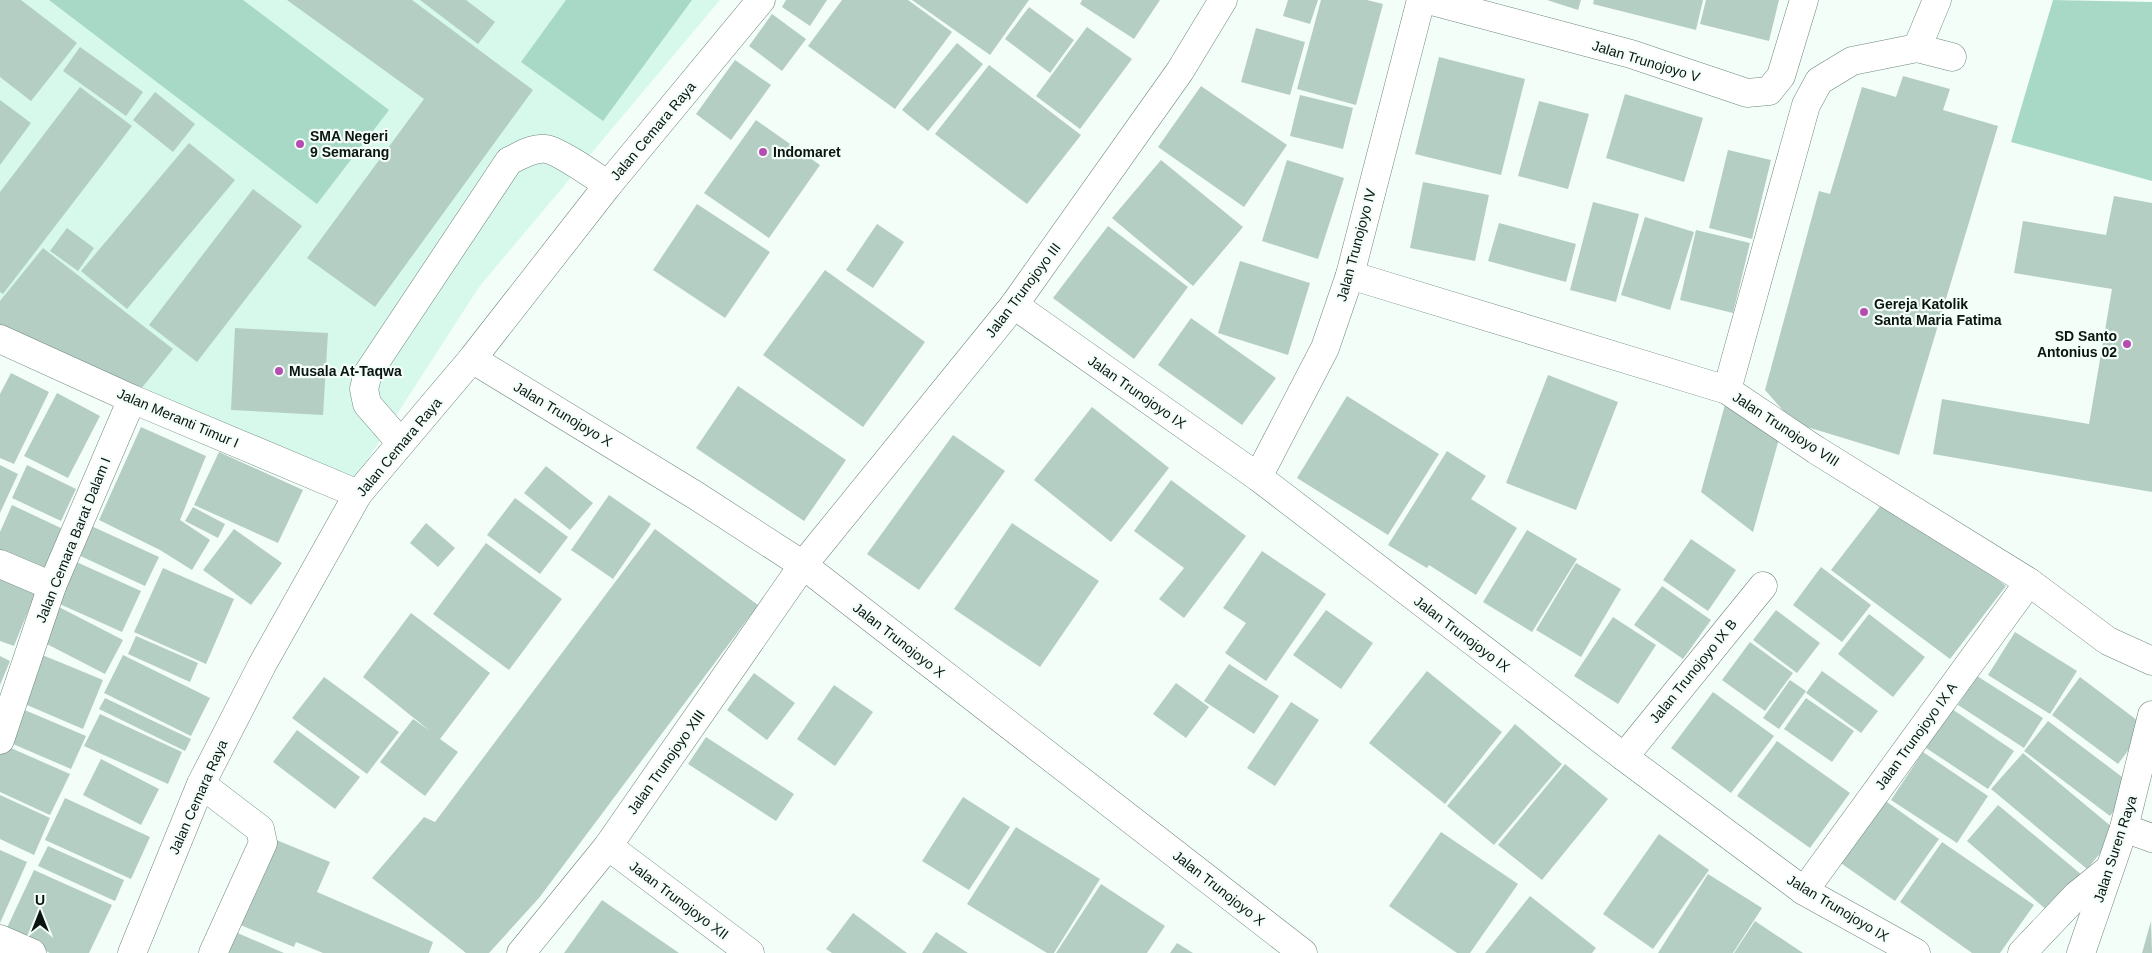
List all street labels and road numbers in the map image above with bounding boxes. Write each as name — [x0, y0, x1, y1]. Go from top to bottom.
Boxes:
street label: Jalan Trunojoyo V — [1590, 37, 1703, 85]
street label: Jalan Cemara Raya — [607, 78, 699, 184]
street label: Jalan Trunojoyo IV — [1333, 186, 1379, 303]
street label: Jalan Trunojoyo III — [982, 240, 1064, 340]
street label: Jalan Trunojoyo IX — [1085, 352, 1190, 432]
street label: Jalan Trunojoyo X — [511, 378, 616, 450]
street label: Jalan Meranti Timur I — [115, 385, 241, 451]
street label: Jalan Trunojoyo VIII — [1730, 389, 1842, 469]
street label: Jalan Cemara Raya — [353, 394, 445, 500]
street label: Jalan Cemara Barat Dalam I — [32, 455, 114, 625]
street label: Jalan Trunojoyo IX — [1411, 593, 1514, 676]
street label: Jalan Trunojoyo X — [850, 599, 949, 681]
street label: Jalan Trunojoyo IX B — [1646, 616, 1740, 726]
street label: Jalan Trunojoyo IX A — [1872, 679, 1961, 793]
street label: Jalan Trunojoyo XIII — [624, 707, 708, 817]
street label: Jalan Cemara Raya — [166, 737, 231, 857]
street label: Jalan Suren Raya — [2090, 793, 2140, 904]
street label: Jalan Trunojoyo X — [1170, 847, 1269, 929]
street label: Jalan Trunojoyo XII — [626, 858, 732, 942]
street label: Jalan Trunojoyo IX — [1784, 871, 1892, 945]

